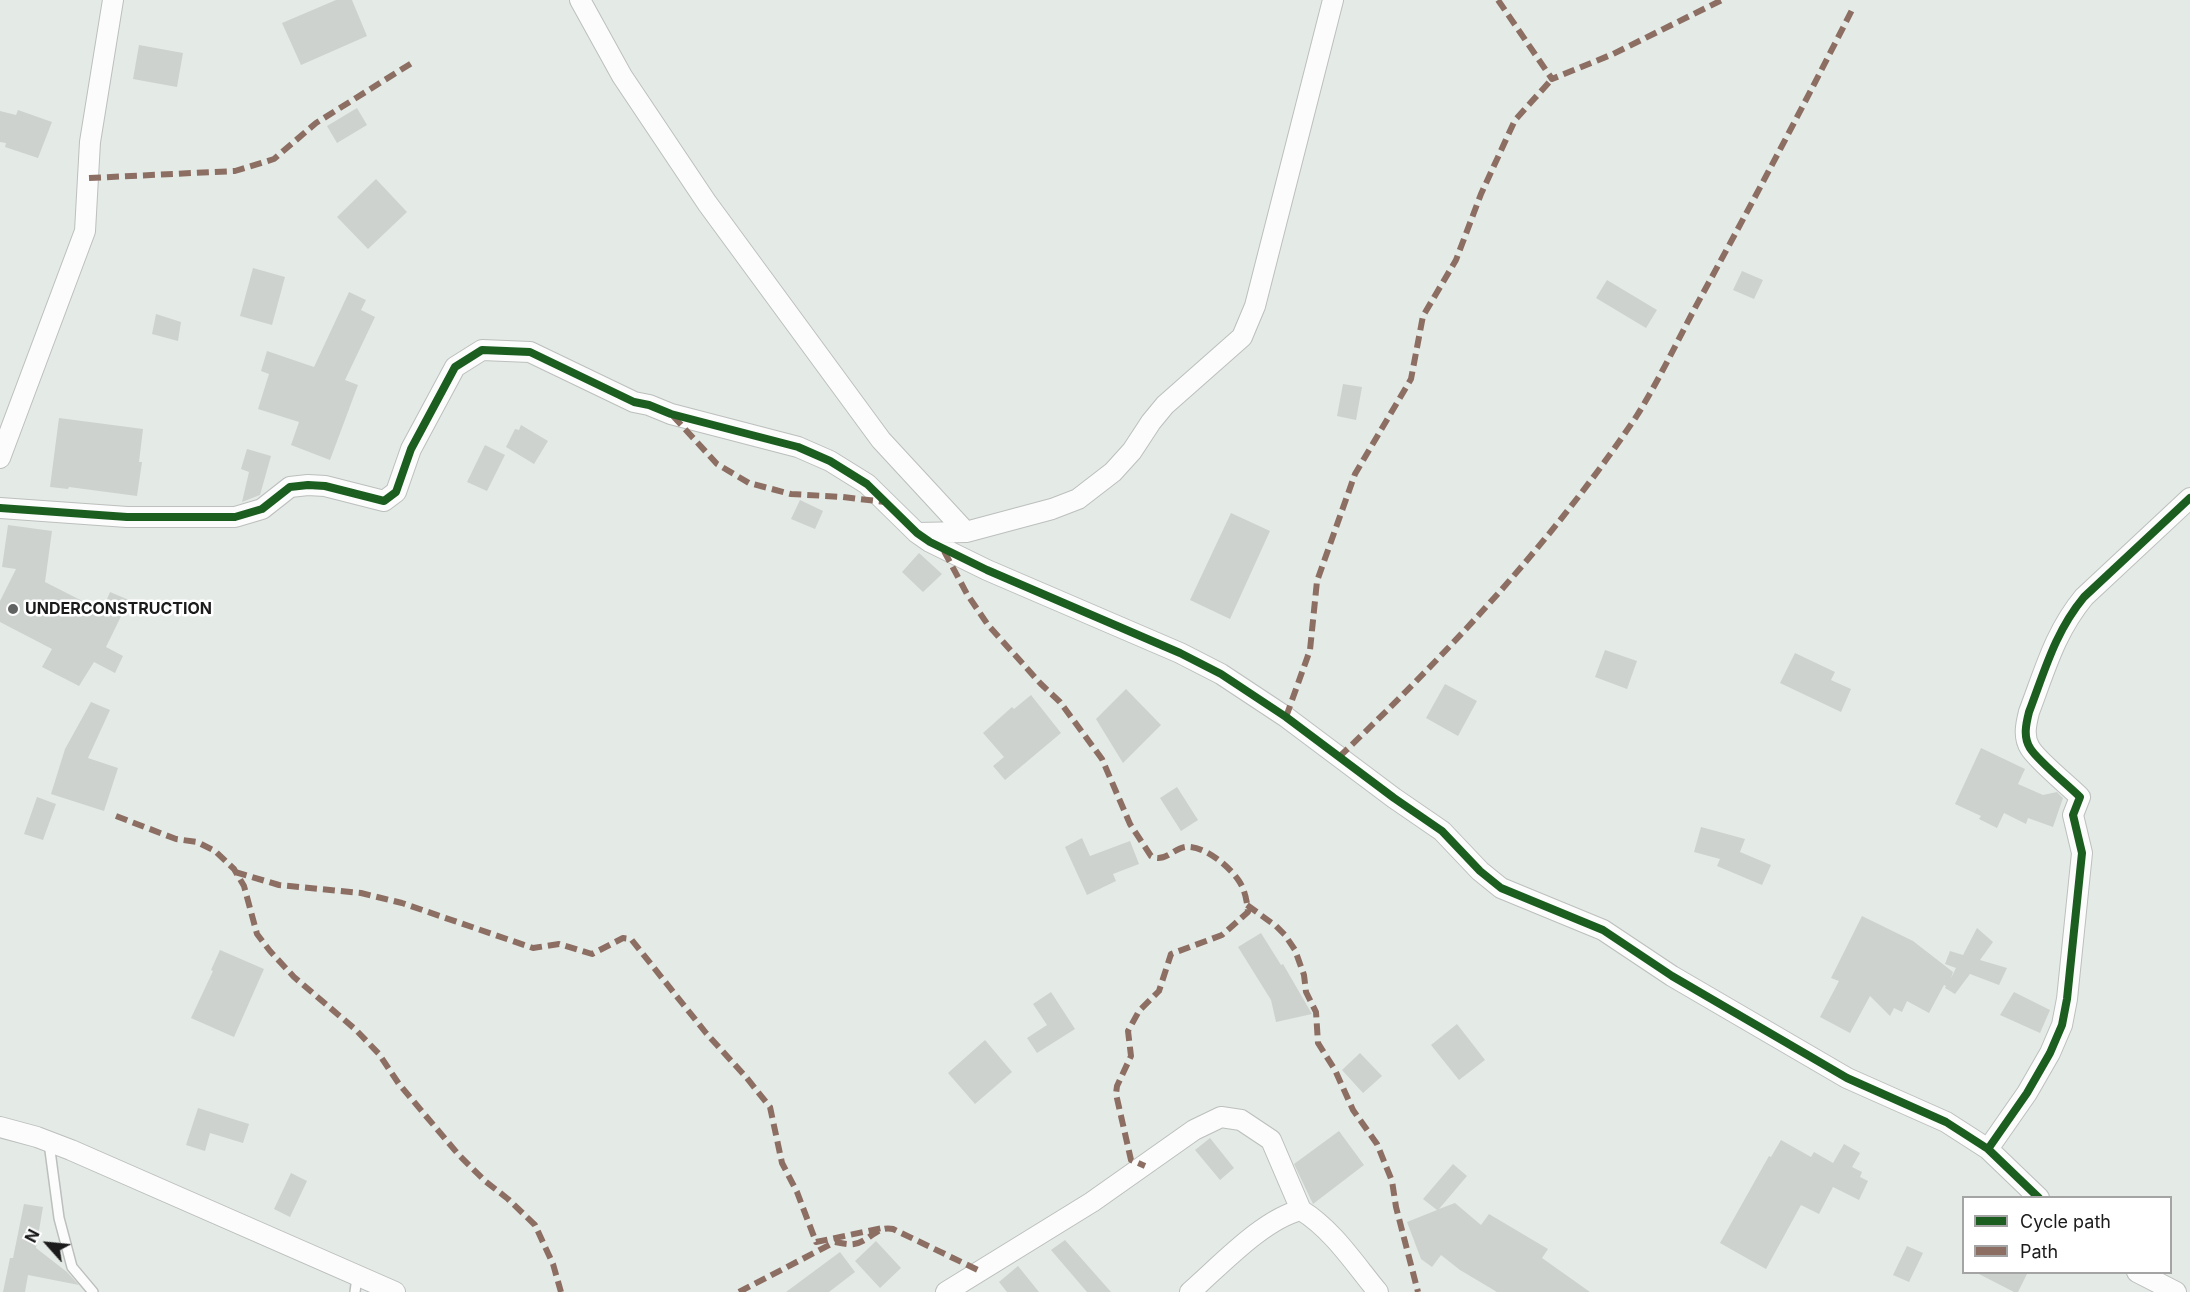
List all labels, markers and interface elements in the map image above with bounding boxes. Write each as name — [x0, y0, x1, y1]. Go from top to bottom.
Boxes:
place label: UNDERCONSTRUCTION — [25, 599, 212, 619]
marker: UNDERCONSTRUCTION — [6, 602, 20, 616]
legend — [1962, 1196, 2172, 1274]
text: Cycle path — [2020, 1211, 2111, 1232]
north arrow — [18, 1214, 78, 1274]
text: N — [20, 1226, 44, 1246]
text: Path — [2020, 1241, 2058, 1262]

